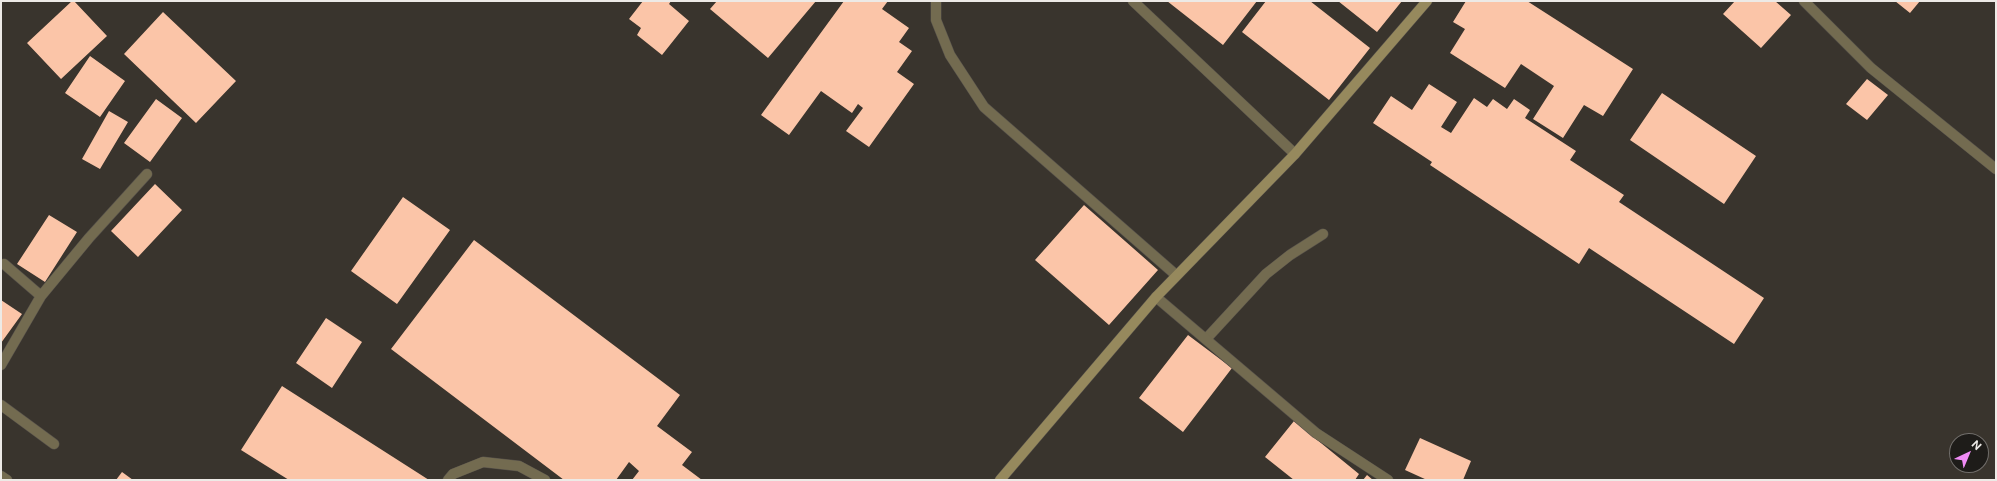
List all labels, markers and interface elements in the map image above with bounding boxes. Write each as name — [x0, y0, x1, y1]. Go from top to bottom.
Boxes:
north arrow — [1949, 433, 1989, 473]
text: N — [1969, 438, 1984, 452]

